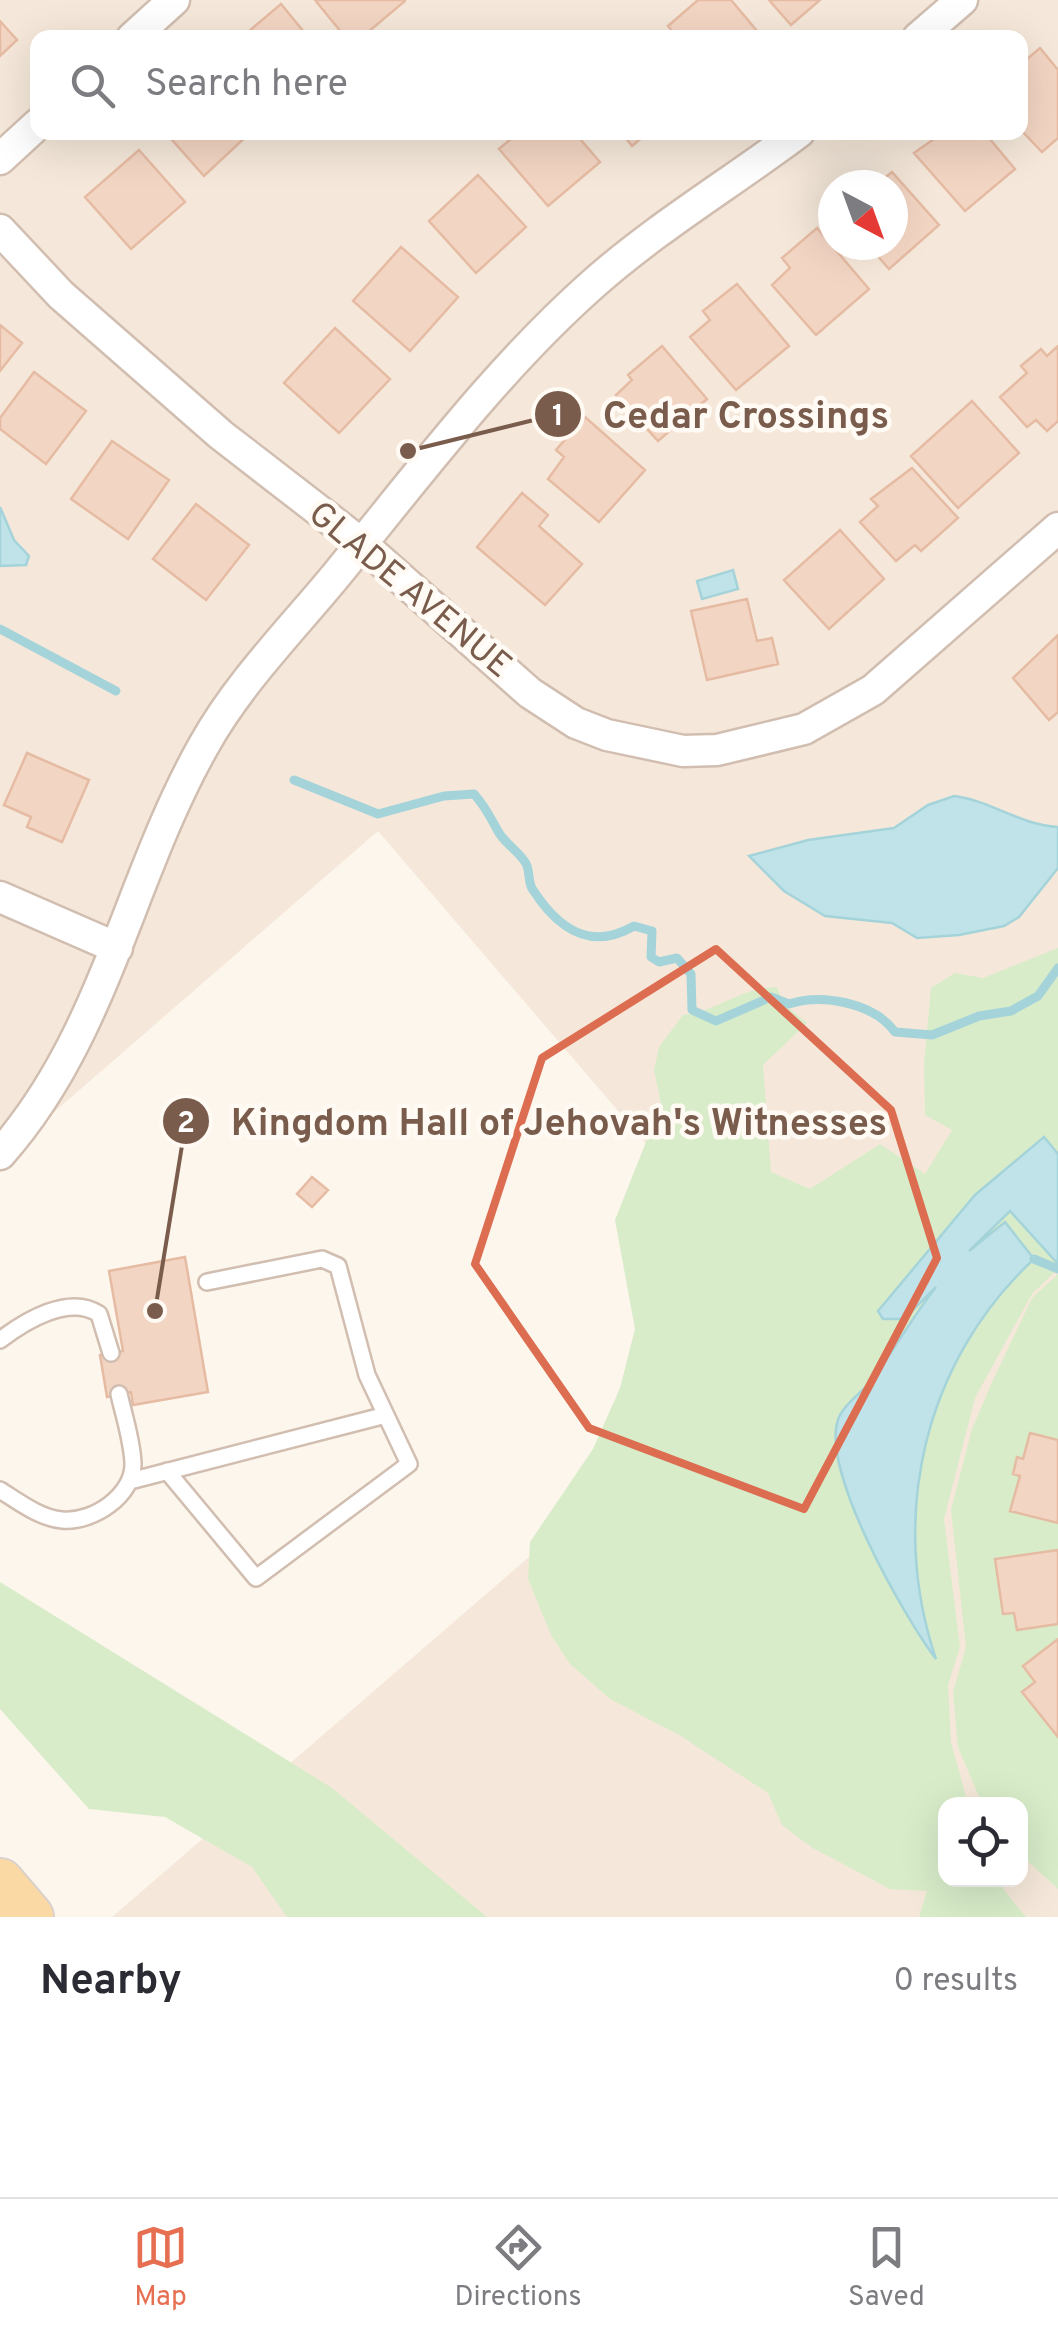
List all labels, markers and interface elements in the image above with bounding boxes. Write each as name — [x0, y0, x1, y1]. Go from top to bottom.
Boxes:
search box — [30, 30, 1028, 140]
icon: search — [65, 58, 120, 113]
text: Search here — [145, 61, 348, 110]
north arrow — [818, 170, 908, 260]
callout: Cedar Crossings — [533, 380, 909, 448]
text: Cedar Crossings — [603, 394, 889, 443]
text: 1 — [552, 399, 564, 436]
street label: GLADE AVENUE — [298, 493, 520, 689]
callout: Kingdom Hall of Jehovah's Witnesses — [161, 1087, 908, 1155]
text: Kingdom Hall of Jehovah's Witnesses — [231, 1101, 887, 1150]
text: 2 — [177, 1106, 195, 1143]
map controls — [938, 1797, 1028, 1887]
button: locate — [938, 1797, 1028, 1887]
text: Nearby — [40, 1956, 182, 2009]
text: 0 results — [893, 1962, 1018, 2002]
tab: Map — [133, 2220, 188, 2316]
tab: Directions — [454, 2220, 582, 2316]
tab: Saved — [848, 2220, 925, 2316]

